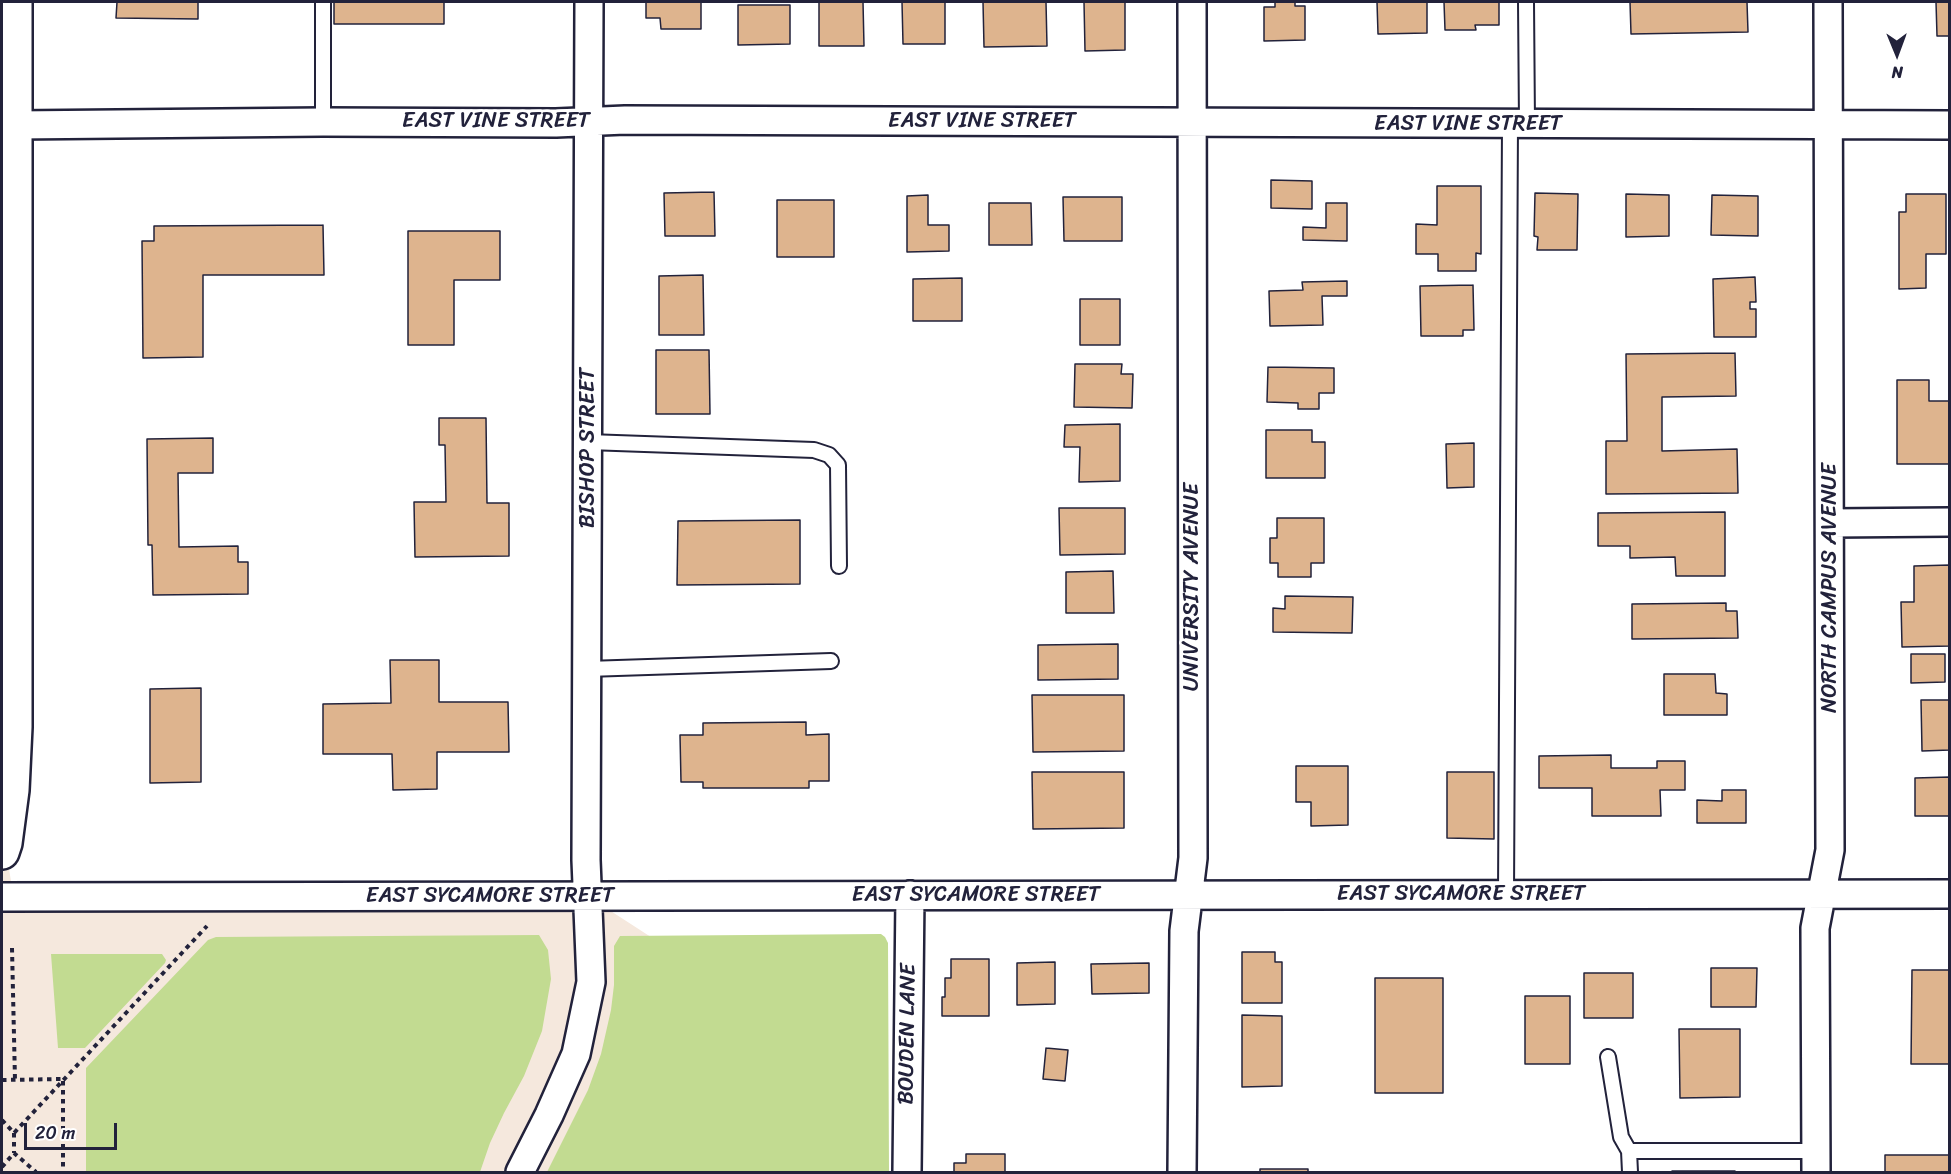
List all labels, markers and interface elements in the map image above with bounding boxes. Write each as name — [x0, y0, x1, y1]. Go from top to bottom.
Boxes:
north arrow — [1867, 24, 1927, 84]
text: N — [1892, 58, 1903, 87]
street label: EAST VINE STREET — [402, 108, 590, 134]
street label: EAST VINE STREET — [888, 108, 1076, 134]
street label: EAST VINE STREET — [1374, 111, 1562, 137]
street label: BISHOP STREET — [575, 368, 601, 528]
street label: NORTH CAMPUS AVENUE — [1817, 463, 1843, 713]
street label: UNIVERSITY AVENUE — [1179, 483, 1205, 691]
street label: EAST SYCAMORE STREET — [1337, 881, 1585, 907]
street label: EAST SYCAMORE STREET — [852, 882, 1100, 908]
street label: EAST SYCAMORE STREET — [366, 883, 614, 909]
street label: BOUDEN LANE — [894, 963, 922, 1105]
scale bar — [27, 1111, 120, 1149]
text: 20 m — [35, 1117, 75, 1149]

